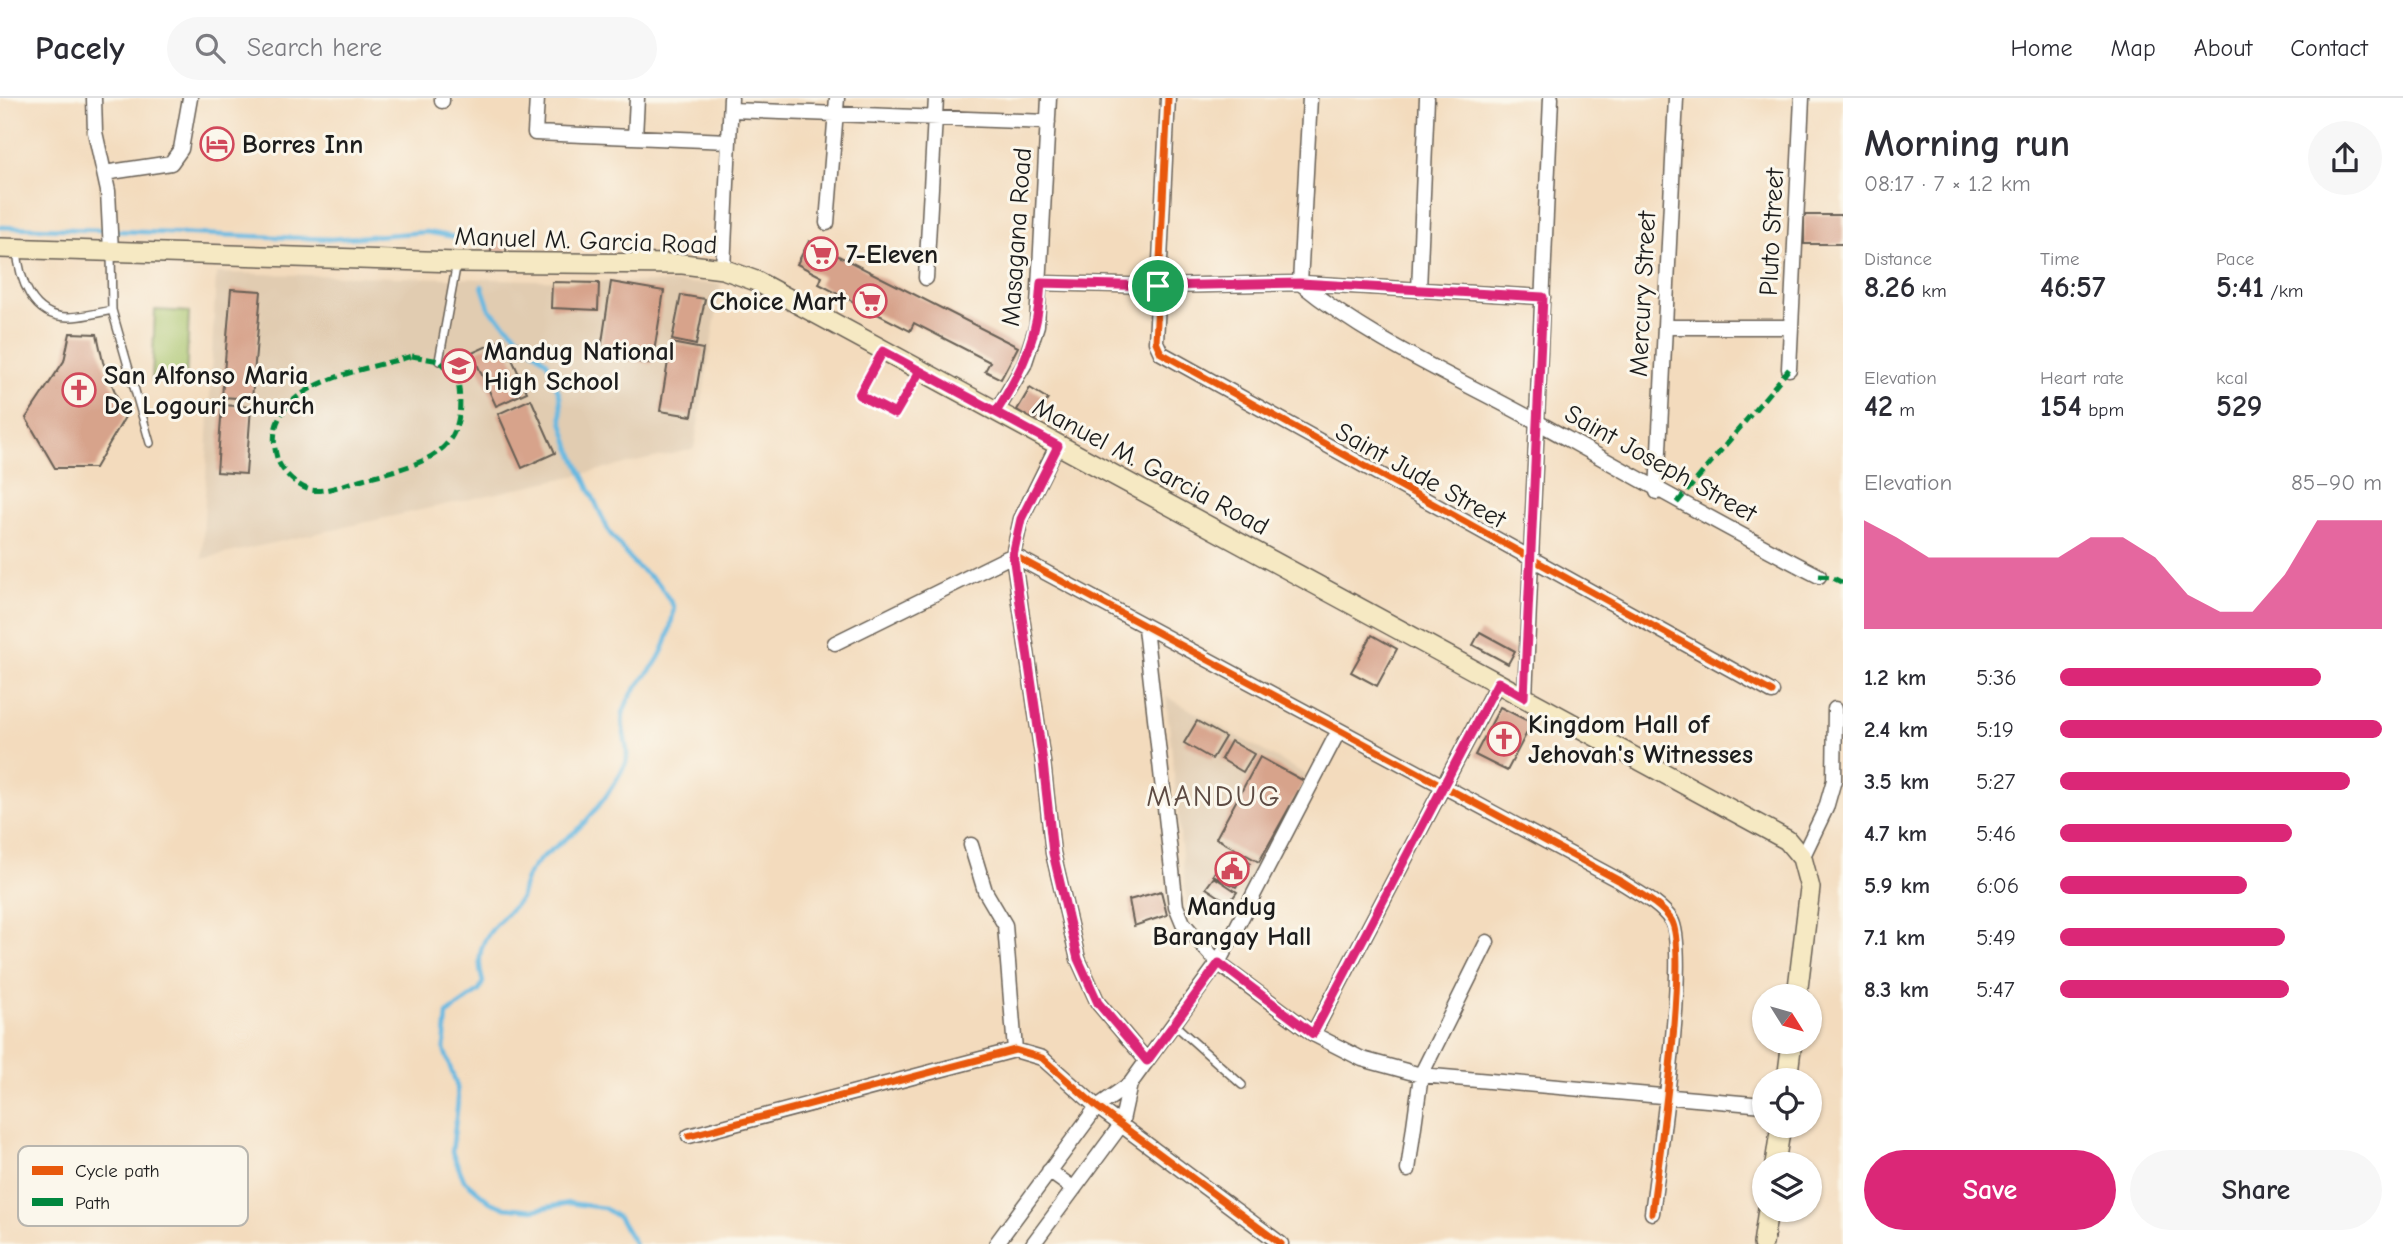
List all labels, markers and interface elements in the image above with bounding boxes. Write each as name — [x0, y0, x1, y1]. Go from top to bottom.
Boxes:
search box — [167, 17, 657, 80]
text: Pacely — [35, 29, 125, 67]
icon: search — [191, 29, 229, 67]
text: Search here — [247, 33, 382, 63]
text: Home — [2011, 34, 2072, 62]
text: Map — [2110, 34, 2156, 62]
text: About — [2194, 34, 2252, 62]
text: Contact — [2290, 34, 2368, 62]
button: share — [2308, 121, 2382, 195]
text: Morning run — [1864, 122, 2070, 166]
hotel icon: Borres Inn — [198, 125, 236, 163]
place label: Borres Inn — [242, 130, 363, 160]
street label: Masagana Road — [996, 147, 1038, 327]
street label: Pluto Street — [1754, 166, 1790, 297]
text: 08:17 · 7 × 1.2 km — [1864, 170, 2031, 197]
street label: Mercury Street — [1624, 209, 1662, 378]
street label: Manuel M. Garcia Road — [454, 221, 718, 261]
supermarket icon: 7-Eleven — [802, 235, 840, 273]
place label: 7-Eleven — [846, 240, 938, 270]
text: Distance — [1864, 248, 1932, 270]
text: Time — [2040, 248, 2079, 270]
text: Pace — [2216, 248, 2254, 270]
pin — [1128, 256, 1188, 316]
icon: arrive — [1139, 267, 1177, 305]
text: 8.26 — [1864, 270, 1915, 305]
text: 46:57 — [2040, 270, 2105, 305]
text: 5:41 — [2216, 270, 2264, 305]
text: km — [1915, 280, 1947, 302]
text: /km — [2264, 280, 2304, 302]
supermarket icon: Choice Mart — [851, 282, 889, 320]
place label: Choice Mart — [709, 287, 846, 317]
place label: Mandug National High School — [484, 337, 675, 397]
school or university icon: Mandug National High School — [440, 347, 478, 385]
place label: San Alfonso Maria De Logouri Church — [104, 361, 315, 421]
text: Elevation — [1864, 367, 1937, 389]
text: Heart rate — [2040, 367, 2124, 389]
text: kcal — [2216, 367, 2248, 389]
church icon: San Alfonso Maria De Logouri Church — [60, 371, 98, 409]
text: 42 — [1864, 389, 1893, 424]
text: 154 — [2040, 389, 2082, 424]
text: 529 — [2216, 389, 2263, 424]
street label: Manuel M. Garcia Road — [1027, 392, 1274, 542]
street label: Saint Joseph Street — [1559, 399, 1763, 530]
text: m — [1893, 399, 1915, 421]
text: bpm — [2082, 399, 2124, 421]
street label: Saint Jude Street — [1330, 417, 1512, 536]
text: Elevation — [1864, 469, 1952, 496]
text: 85–90 m — [2291, 469, 2382, 496]
text: 1.2 km — [1864, 664, 1926, 691]
text: 5:36 — [1976, 664, 2017, 691]
place label: Kingdom Hall of Jehovah's Witnesses — [1528, 710, 1753, 770]
text: 2.4 km — [1864, 716, 1928, 743]
text: 5:19 — [1976, 716, 2014, 743]
church icon: Kingdom Hall of Jehovah's Witnesses — [1485, 720, 1523, 758]
text: 3.5 km — [1864, 768, 1929, 795]
text: 5:27 — [1976, 768, 2016, 795]
district label: MANDUG — [1146, 779, 1282, 814]
text: 4.7 km — [1864, 820, 1927, 847]
text: 5:46 — [1976, 820, 2016, 847]
public building icon: Mandug Barangay Hall — [1213, 850, 1251, 888]
text: 5.9 km — [1864, 872, 1930, 899]
text: 6:06 — [1976, 872, 2019, 899]
place label: Mandug Barangay Hall — [1153, 892, 1311, 952]
text: 7.1 km — [1864, 924, 1925, 951]
text: 5:49 — [1976, 924, 2016, 951]
text: 8.3 km — [1864, 976, 1929, 1003]
text: 5:47 — [1976, 976, 2015, 1003]
north arrow — [1752, 984, 1822, 1054]
map controls — [1752, 984, 1822, 1222]
button: locate — [1752, 1068, 1822, 1138]
legend — [18, 1146, 248, 1226]
button: Save — [1864, 1150, 2116, 1230]
button: Share — [2130, 1150, 2382, 1230]
button: layers — [1752, 1152, 1822, 1222]
text: Cycle path — [75, 1160, 160, 1182]
text: Path — [75, 1192, 110, 1214]

